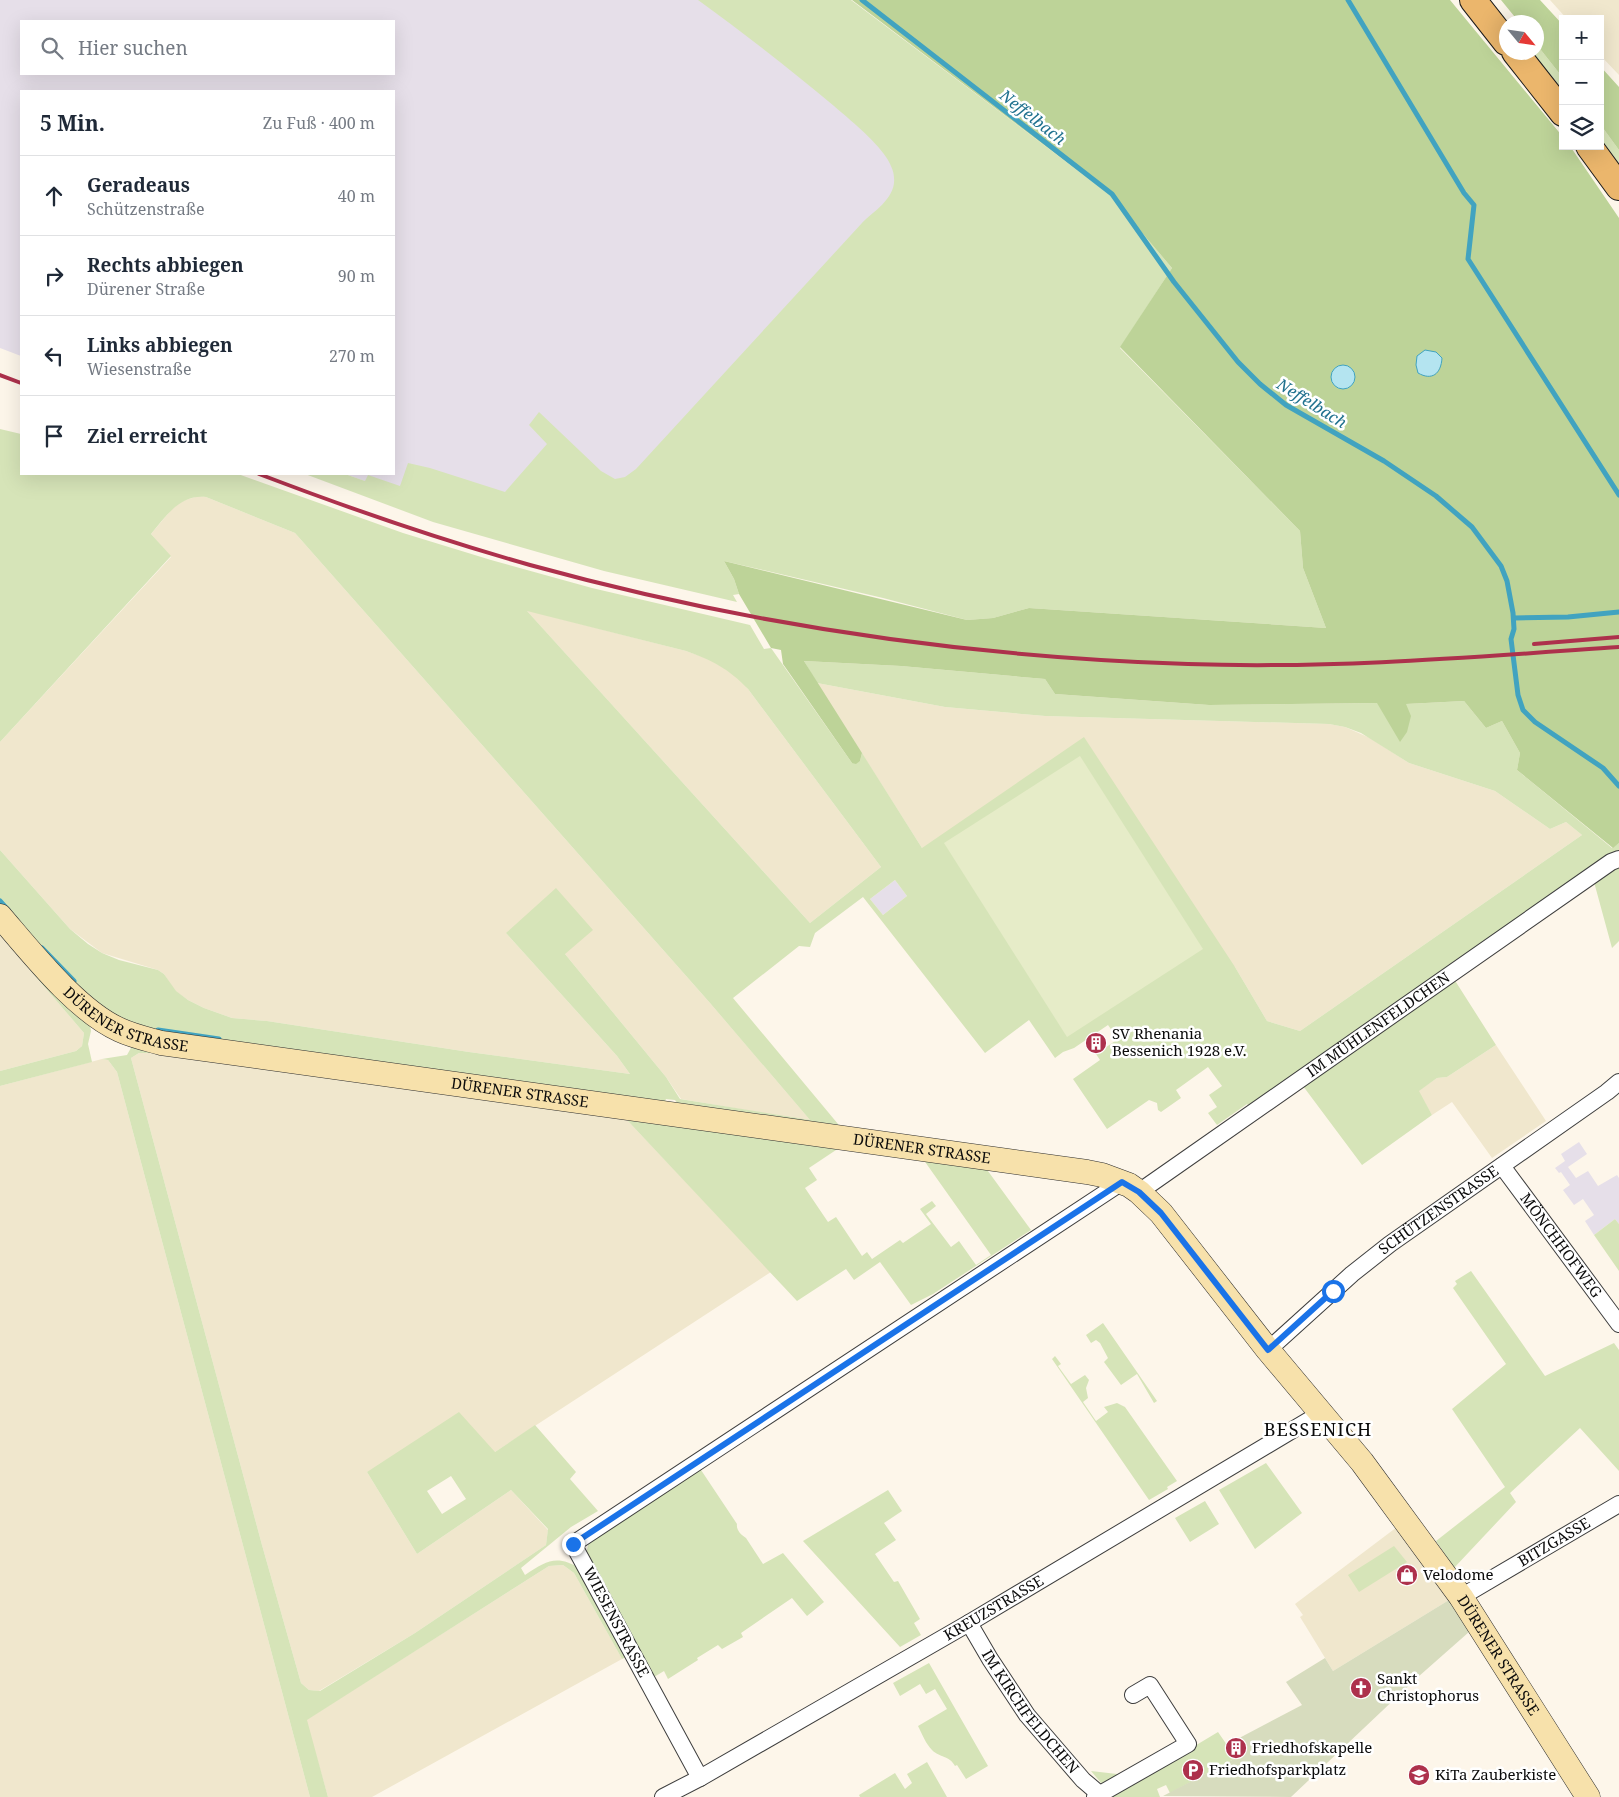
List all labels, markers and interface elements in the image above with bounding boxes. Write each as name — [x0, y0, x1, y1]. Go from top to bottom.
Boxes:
north arrow — [1499, 15, 1544, 60]
map controls — [1559, 15, 1604, 150]
button: + — [1559, 15, 1604, 60]
search box — [20, 20, 395, 75]
icon: search — [38, 34, 66, 62]
text: Hier suchen — [78, 35, 188, 61]
button: − — [1559, 60, 1604, 105]
water label: Neffelbach — [995, 84, 1071, 150]
button: layers — [1559, 105, 1604, 150]
text: 5 Min. — [40, 109, 105, 137]
text: Zu Fuß · 400 m — [263, 112, 375, 134]
text: Geradeaus — [87, 172, 190, 198]
icon: ahead — [40, 182, 68, 210]
text: 40 m — [338, 185, 375, 207]
text: Schützenstraße — [87, 198, 205, 220]
text: Rechts abbiegen — [87, 252, 244, 278]
icon: right — [40, 262, 68, 290]
text: 90 m — [338, 265, 375, 287]
text: Dürener Straße — [87, 278, 205, 300]
text: Links abbiegen — [87, 332, 233, 358]
icon: left — [40, 342, 68, 370]
text: 270 m — [329, 345, 375, 367]
text: Wiesenstraße — [87, 358, 192, 380]
water label: Neffelbach — [1272, 372, 1351, 433]
icon: arrive — [40, 422, 68, 450]
text: Ziel erreicht — [87, 423, 208, 449]
street label: IM MÜHLENFELDCHEN — [1302, 966, 1454, 1081]
street label: DÜRENER STRASSE — [59, 982, 190, 1056]
place label: SV Rhenania Bessenich 1928 e.V. — [1112, 1023, 1246, 1060]
building icon: SV Rhenania Bessenich 1928 e.V. — [1084, 1031, 1108, 1055]
street label: DÜRENER STRASSE — [450, 1073, 590, 1111]
street label: DÜRENER STRASSE — [852, 1129, 992, 1167]
street label: SCHÜTZENSTRASSE — [1374, 1160, 1502, 1258]
street label: MÖNCHHOFWEG — [1516, 1189, 1607, 1302]
route start — [1322, 1280, 1345, 1303]
district label: BESSENICH — [1264, 1417, 1372, 1441]
street label: BITZGASSE — [1514, 1512, 1593, 1570]
route end — [562, 1533, 585, 1556]
street label: WIESENSTRASSE — [579, 1563, 655, 1680]
shop icon: Velodome — [1395, 1563, 1419, 1587]
place label: Velodome — [1423, 1564, 1494, 1584]
street label: KREUZSTRASSE — [940, 1570, 1047, 1644]
street label: DÜRENER STRASSE — [1453, 1591, 1544, 1719]
street label: IM KIRCHFELDCHEN — [978, 1646, 1084, 1778]
place label: Sankt Christophorus — [1377, 1668, 1479, 1705]
church icon: Sankt Christophorus — [1349, 1676, 1373, 1700]
building icon: Friedhofskapelle — [1224, 1736, 1248, 1760]
place label: Friedhofskapelle — [1252, 1737, 1372, 1757]
parking icon: Friedhofsparkplatz — [1181, 1758, 1205, 1782]
place label: Friedhofsparkplatz — [1209, 1759, 1346, 1779]
school or university icon: KiTa Zauberkiste — [1407, 1763, 1431, 1787]
place label: KiTa Zauberkiste — [1435, 1764, 1556, 1784]

